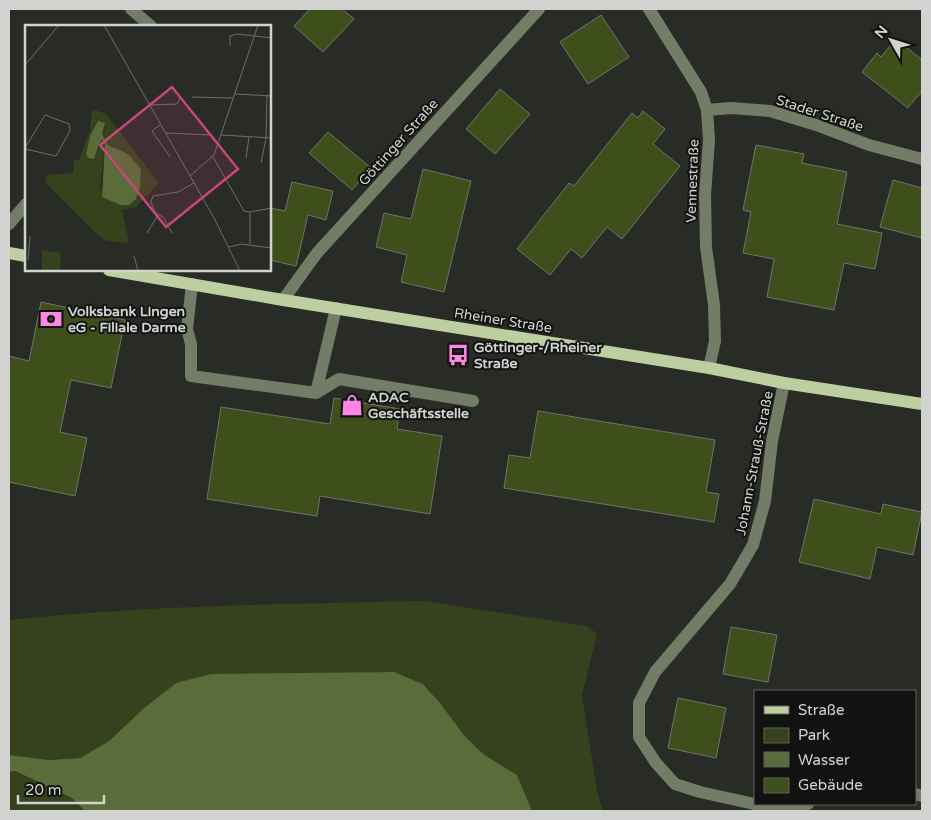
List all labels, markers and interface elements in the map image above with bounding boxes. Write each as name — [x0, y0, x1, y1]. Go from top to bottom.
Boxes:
north arrow — [866, 15, 916, 65]
text: N — [871, 22, 891, 42]
inset map — [25, 25, 271, 271]
street label: Stader Straße — [774, 91, 866, 136]
street label: Göttinger Straße — [355, 95, 442, 189]
street label: Vennestraße — [683, 139, 702, 223]
place label: Volksbank Lingen eG - Filiale Darme — [68, 303, 186, 336]
street label: Rheiner Straße — [453, 304, 553, 337]
bank icon: Volksbank Lingen eG - Filiale Darme — [38, 306, 64, 332]
place label: Göttinger-/Rheiner Straße — [474, 339, 602, 372]
bus stop icon: Göttinger-/Rheiner Straße — [445, 342, 471, 368]
place label: ADAC Geschäftsstelle — [368, 389, 469, 422]
street label: Johann-Strauß-Straße — [732, 389, 777, 537]
shop icon: ADAC Geschäftsstelle — [339, 392, 365, 418]
legend — [754, 690, 916, 805]
text: Straße — [798, 701, 844, 719]
text: Park — [798, 726, 830, 744]
text: Wasser — [798, 751, 850, 769]
scale bar — [18, 772, 104, 804]
text: Gebäude — [798, 776, 863, 794]
text: 20 m — [25, 781, 62, 799]

